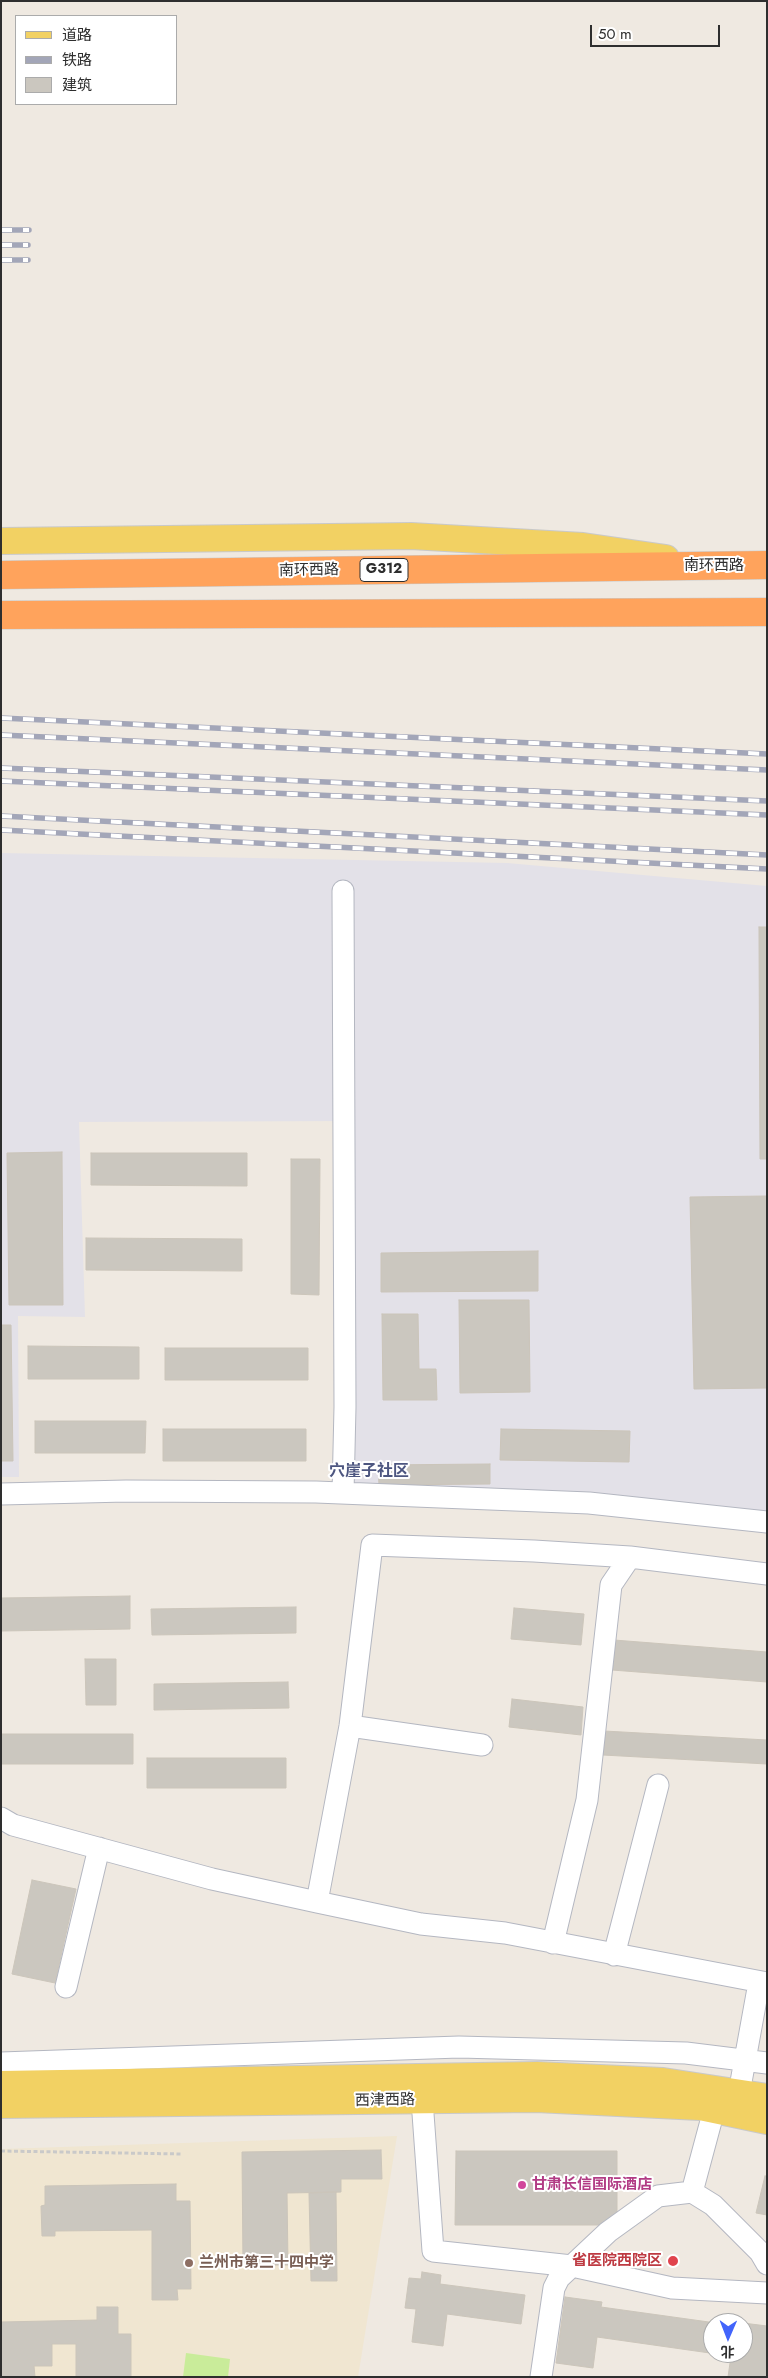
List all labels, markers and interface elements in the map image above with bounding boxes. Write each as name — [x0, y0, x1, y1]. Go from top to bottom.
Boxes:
legend — [15, 15, 178, 105]
scale bar — [593, 15, 723, 47]
text: 50 m — [598, 23, 632, 45]
text: 道路 — [62, 24, 92, 46]
text: 铁路 — [62, 49, 92, 71]
text: 建筑 — [62, 74, 92, 96]
street label: 南环西路 — [684, 557, 744, 575]
road number: G312 — [360, 558, 408, 582]
street label: 南环西路 — [279, 561, 339, 581]
district label: 穴崖子社区 — [329, 1462, 409, 1482]
street label: 西津西路 — [355, 2091, 415, 2111]
place label: 甘肃长信国际酒店 — [532, 2176, 652, 2194]
marker: 甘肃长信国际酒店 — [516, 2179, 528, 2191]
place label: 省医院西院区 — [572, 2252, 662, 2270]
place label: 兰州市第三十四中学 — [199, 2254, 334, 2272]
marker: 省医院西院区 — [666, 2254, 680, 2268]
marker: 兰州市第三十四中学 — [183, 2257, 195, 2269]
north arrow — [703, 2313, 753, 2363]
text: 北 — [721, 2342, 735, 2362]

